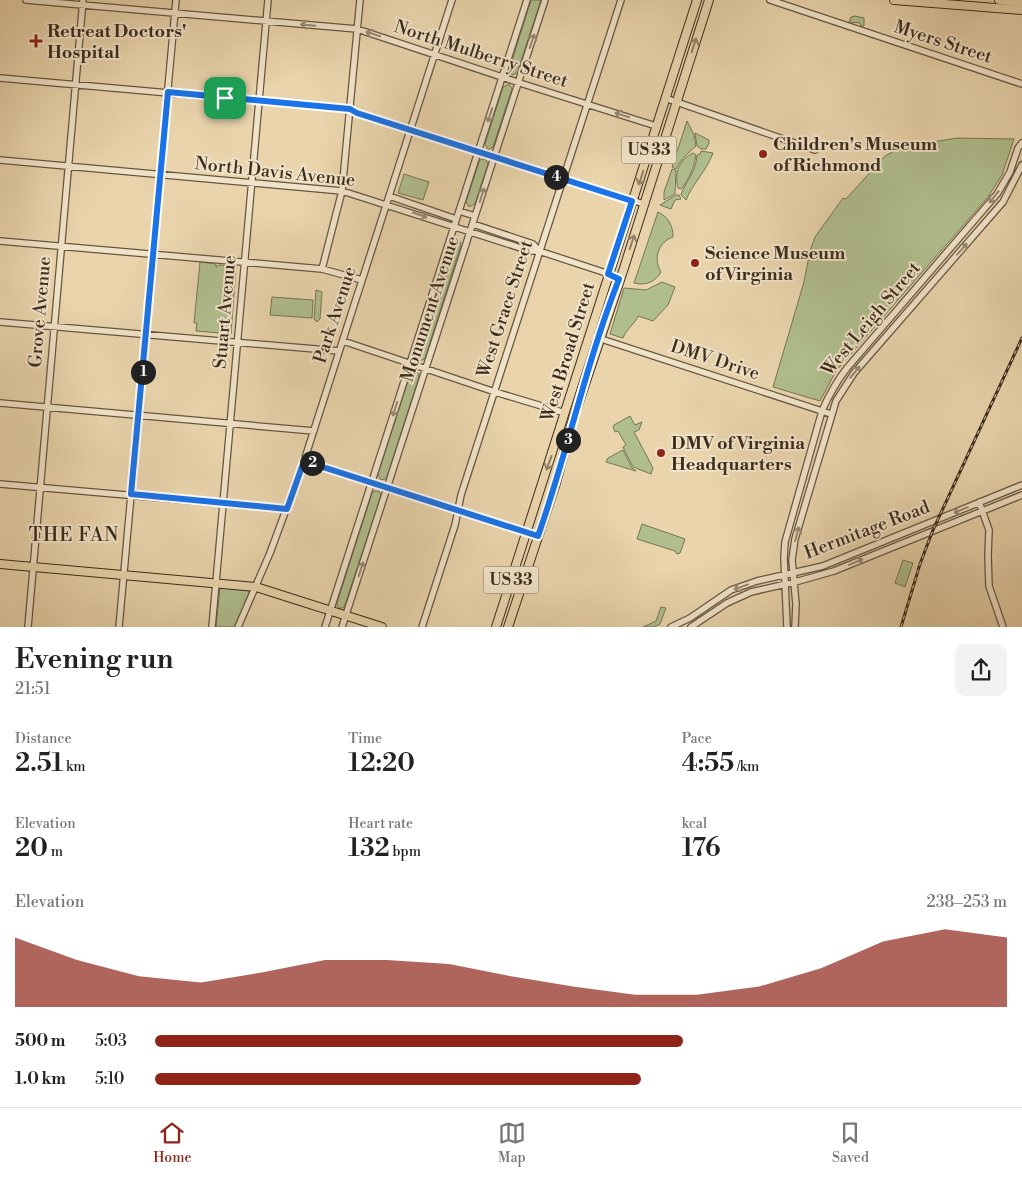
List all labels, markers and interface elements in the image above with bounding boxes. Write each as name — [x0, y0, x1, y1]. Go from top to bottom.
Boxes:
street label: North Mulberry Street — [391, 15, 571, 93]
street label: Myers Street — [891, 15, 996, 69]
place label: Retreat Doctors' Hospital — [47, 20, 186, 64]
one-way arrow — [301, 20, 317, 29]
one-way arrow — [366, 29, 381, 38]
marker: Retreat Doctors' Hospital — [29, 34, 43, 48]
one-way arrow — [528, 34, 537, 50]
one-way arrow — [690, 37, 700, 53]
pin — [204, 77, 246, 119]
icon: arrive — [211, 84, 239, 112]
one-way arrow — [485, 106, 495, 122]
one-way arrow — [614, 109, 630, 119]
place label: Children's Museum of Richmond — [773, 133, 938, 177]
road number: US 33 — [622, 136, 676, 164]
marker: Children's Museum of Richmond — [757, 148, 769, 160]
street label: North Davis Avenue — [194, 152, 356, 192]
pin: 4 — [544, 164, 568, 190]
text: 4 — [552, 168, 561, 186]
one-way arrow — [636, 170, 645, 186]
one-way arrow — [478, 187, 488, 203]
one-way arrow — [989, 191, 1000, 204]
one-way arrow — [412, 211, 428, 221]
street label: Monument Avenue — [396, 233, 464, 385]
one-way arrow — [628, 235, 637, 250]
street label: West Grace Street — [472, 237, 538, 382]
place label: Science Museum of Virginia — [705, 242, 846, 286]
one-way arrow — [956, 243, 968, 256]
street label: Stuart Avenue — [209, 254, 241, 370]
street label: Grove Avenue — [24, 256, 56, 368]
marker: Science Museum of Virginia — [689, 257, 701, 269]
street label: West Leigh Street — [816, 257, 926, 382]
street label: Park Avenue — [309, 264, 361, 366]
street label: West Broad Street — [536, 279, 600, 425]
street label: DMV Drive — [668, 335, 762, 385]
pin: 1 — [130, 360, 156, 384]
text: 1 — [140, 363, 147, 381]
one-way arrow — [849, 366, 860, 379]
one-way arrow — [390, 401, 399, 417]
pin: 3 — [556, 428, 580, 452]
text: 3 — [564, 431, 573, 449]
place label: DMV of Virginia Headquarters — [671, 432, 805, 476]
marker: DMV of Virginia Headquarters — [655, 447, 667, 459]
pin: 2 — [300, 450, 324, 476]
text: 2 — [308, 454, 317, 472]
one-way arrow — [544, 455, 553, 470]
street label: Hermitage Road — [801, 495, 934, 564]
one-way arrow — [953, 506, 968, 515]
district label: THE FAN — [29, 523, 119, 547]
one-way arrow — [792, 527, 802, 543]
one-way arrow — [848, 556, 863, 566]
one-way arrow — [357, 561, 367, 577]
road number: US 33 — [484, 566, 538, 594]
one-way arrow — [734, 583, 749, 592]
text: Evening run — [15, 642, 174, 677]
button: share — [955, 644, 1007, 696]
text: 21:51 — [15, 679, 51, 699]
text: Distance — [15, 730, 72, 748]
text: Time — [348, 730, 382, 748]
text: Pace — [682, 730, 712, 748]
text: 2.51 — [15, 748, 63, 779]
text: 12:20 — [348, 748, 415, 779]
text: 4:55 — [682, 748, 734, 779]
text: km — [63, 758, 86, 776]
text: /km — [734, 758, 759, 776]
text: Elevation — [15, 815, 76, 833]
text: Heart rate — [348, 815, 413, 833]
text: kcal — [682, 815, 707, 833]
text: 20 — [15, 833, 48, 864]
text: 132 — [348, 833, 390, 864]
text: 176 — [682, 833, 720, 864]
text: m — [48, 843, 63, 861]
text: bpm — [390, 843, 421, 861]
text: Elevation — [15, 892, 84, 912]
text: 238–253 m — [927, 892, 1007, 912]
text: 500 m — [15, 1031, 65, 1051]
text: 5:03 — [95, 1031, 127, 1051]
text: 1.0 km — [15, 1069, 66, 1089]
text: 5:10 — [95, 1069, 124, 1089]
tab: Home — [153, 1119, 192, 1167]
tab: Map — [498, 1119, 526, 1167]
tab: Saved — [832, 1119, 869, 1167]

